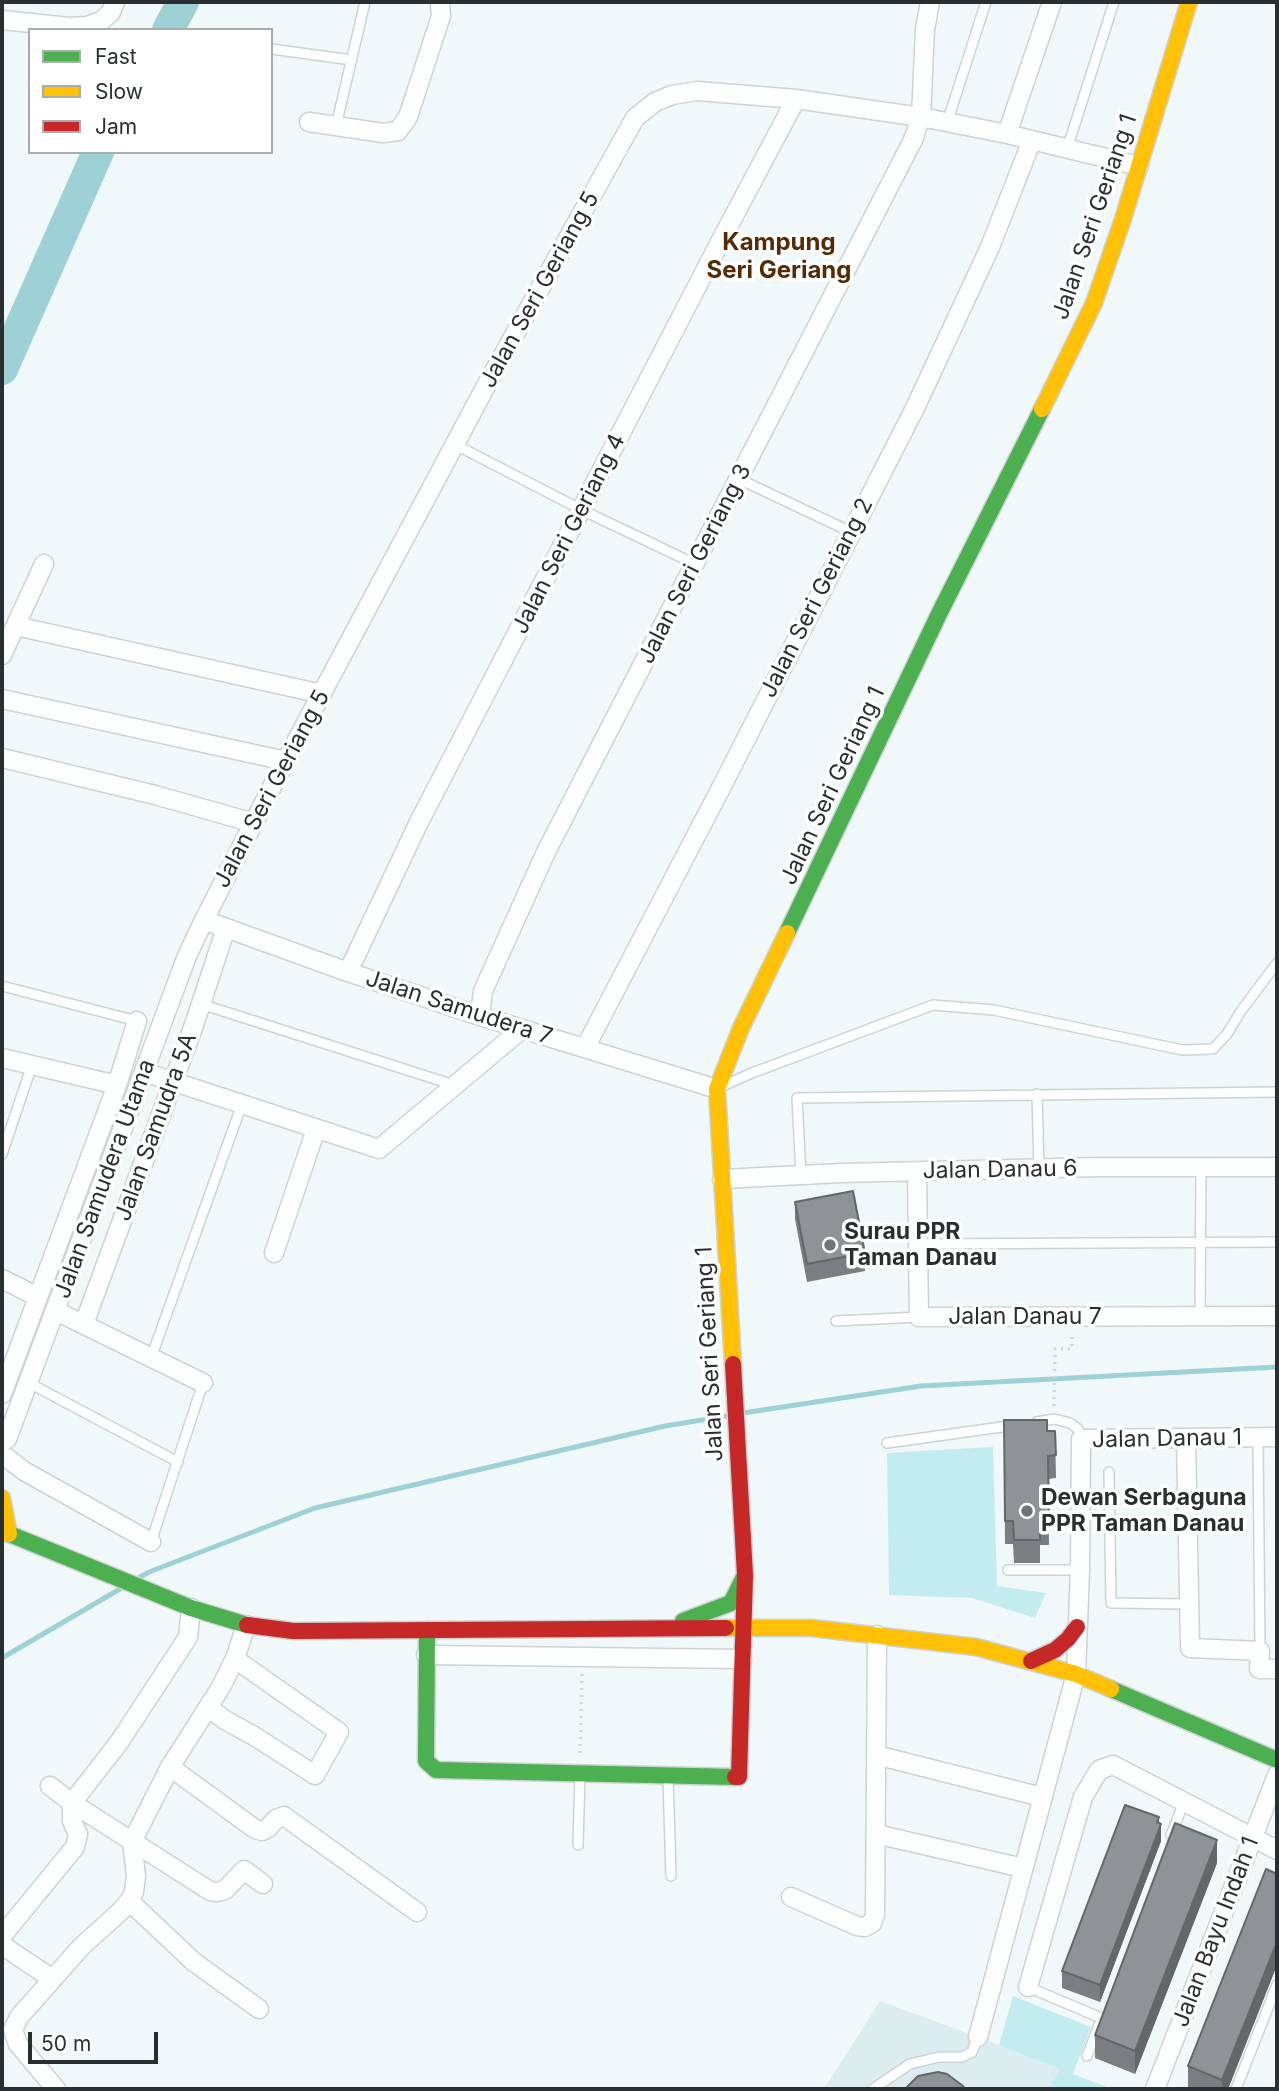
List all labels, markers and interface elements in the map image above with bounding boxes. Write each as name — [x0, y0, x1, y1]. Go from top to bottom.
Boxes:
legend — [28, 28, 273, 154]
text: Fast — [95, 44, 137, 69]
text: Slow — [95, 79, 143, 104]
street label: Jalan Seri Geriang 1 — [1047, 111, 1143, 323]
text: Jam — [95, 114, 137, 139]
street label: Jalan Seri Geriang 5 — [475, 187, 605, 393]
district label: Kampung Seri Geriang — [707, 229, 851, 285]
street label: Jalan Seri Geriang 4 — [507, 429, 631, 639]
street label: Jalan Seri Geriang 3 — [633, 460, 757, 668]
street label: Jalan Seri Geriang 2 — [755, 494, 879, 702]
street label: Jalan Seri Geriang 1 — [775, 683, 891, 889]
street label: Jalan Seri Geriang 5 — [208, 685, 336, 893]
street label: Jalan Samudera 7 — [362, 965, 556, 1051]
street label: Jalan Samudra 5A — [109, 1029, 203, 1225]
street label: Jalan Samudera Utama — [49, 1056, 161, 1302]
street label: Jalan Danau 6 — [922, 1155, 1078, 1185]
place label: Surau PPR Taman Danau — [844, 1218, 997, 1272]
marker: Surau PPR Taman Danau — [822, 1237, 838, 1253]
street label: Jalan Seri Geriang 1 — [691, 1246, 729, 1462]
street label: Jalan Danau 7 — [948, 1303, 1102, 1331]
street label: Jalan Danau 1 — [1092, 1424, 1242, 1454]
place label: Dewan Serbaguna PPR Taman Danau — [1041, 1484, 1247, 1538]
marker: Dewan Serbaguna PPR Taman Danau — [1019, 1503, 1035, 1519]
street label: Jalan Bayu Indah 1 — [1167, 1833, 1265, 2031]
scale bar — [32, 2018, 161, 2062]
text: 50 m — [41, 2031, 91, 2056]

